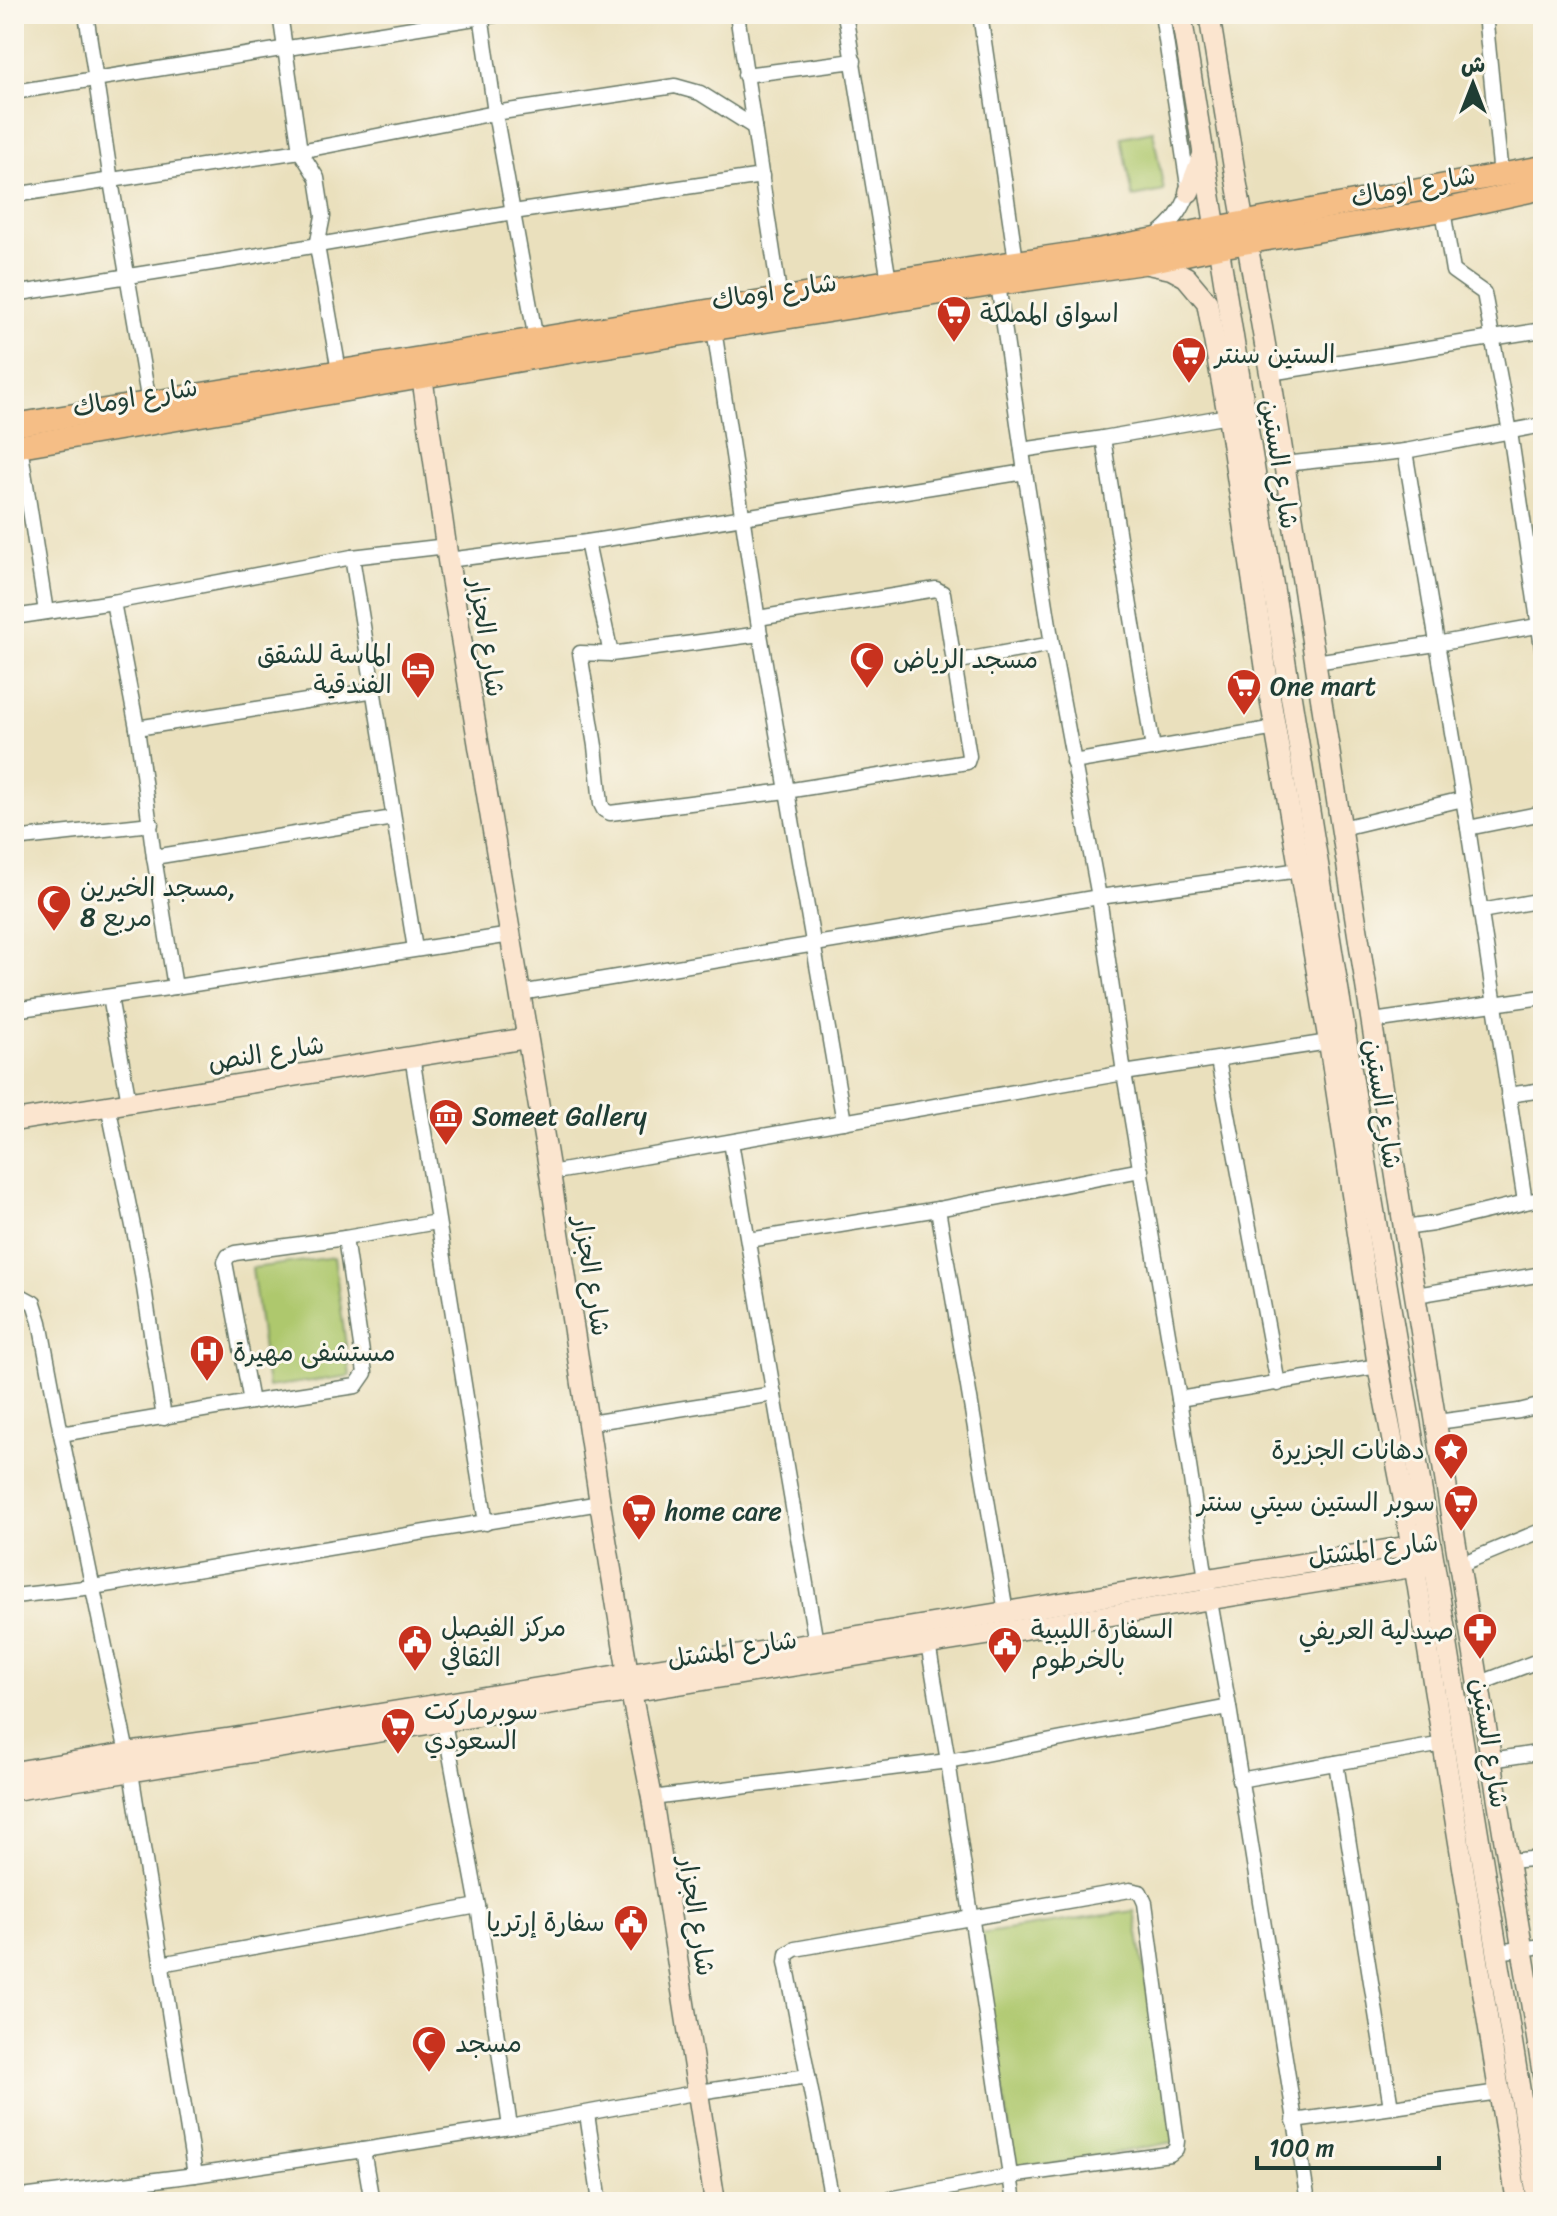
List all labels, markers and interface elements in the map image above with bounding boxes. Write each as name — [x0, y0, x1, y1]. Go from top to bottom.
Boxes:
north arrow — [1433, 44, 1513, 124]
text: ش — [1461, 45, 1485, 84]
street label: شارع اوماك — [1347, 151, 1479, 221]
street label: شارع اوماك — [708, 258, 840, 324]
place label: اسواق المملكة — [980, 290, 1119, 336]
supermarket icon: اسواق المملكة — [935, 294, 973, 344]
place label: الستين سنتر — [1213, 331, 1335, 377]
supermarket icon: الستين سنتر — [1170, 335, 1208, 385]
street label: شارع اوماك — [69, 363, 201, 431]
street label: شارع الستين — [1247, 396, 1313, 532]
street label: شارع الجزار — [455, 572, 519, 700]
place label: الماسة للشقق الفندقية — [257, 631, 392, 707]
place label: مسجد الرياض — [893, 636, 1038, 682]
mosque icon: مسجد الرياض — [848, 640, 886, 690]
hotel icon: الماسة للشقق الفندقية — [399, 650, 437, 700]
place label: One mart — [1270, 663, 1376, 709]
supermarket icon: One mart — [1225, 667, 1263, 717]
place label: مسجد الخيرين, مربع 8 — [80, 864, 236, 940]
mosque icon: مسجد الخيرين, مربع 8 — [35, 883, 73, 933]
street label: شارع النص — [204, 1021, 328, 1085]
street label: شارع الستين — [1350, 1036, 1416, 1172]
place label: Someet Gallery — [472, 1093, 648, 1139]
museum icon: Someet Gallery — [427, 1097, 465, 1147]
street label: شارع الجزار — [560, 1211, 624, 1339]
place label: مستشفى مهيرة — [233, 1329, 396, 1375]
hospital icon: مستشفى مهيرة — [188, 1333, 226, 1383]
place label: دهانات الجزيرة — [1271, 1427, 1425, 1473]
place icon: دهانات الجزيرة — [1432, 1431, 1470, 1481]
place label: سوبر الستين سيتي سنتر — [1196, 1479, 1435, 1525]
supermarket icon: سوبر الستين سيتي سنتر — [1442, 1483, 1480, 1533]
place label: home care — [664, 1488, 782, 1534]
supermarket icon: home care — [620, 1492, 658, 1542]
street label: شارع المشتل — [1305, 1518, 1441, 1580]
place label: مركز الفيصل الثقافي — [441, 1604, 566, 1680]
place label: السفارة الليبية بالخرطوم — [1031, 1606, 1173, 1682]
place label: صيدلية العريفي — [1299, 1607, 1454, 1653]
pharmacy icon: صيدلية العريفي — [1461, 1611, 1499, 1661]
street label: شارع المشتل — [664, 1616, 800, 1682]
public building icon: مركز الفيصل الثقافي — [396, 1623, 434, 1673]
public building icon: السفارة الليبية بالخرطوم — [986, 1625, 1024, 1675]
street label: شارع الستين — [1457, 1675, 1523, 1811]
place label: سوبرماركت السعودي — [424, 1687, 538, 1763]
supermarket icon: سوبرماركت السعودي — [379, 1706, 417, 1756]
street label: شارع الجزار — [665, 1851, 729, 1979]
place label: سفارة إرتريا — [486, 1899, 605, 1945]
public building icon: سفارة إرتريا — [612, 1903, 650, 1953]
place label: مسجد — [455, 2020, 522, 2066]
mosque icon: مسجد — [410, 2024, 448, 2074]
scale bar — [1257, 2120, 1439, 2170]
text: 100 m — [1269, 2127, 1334, 2169]

